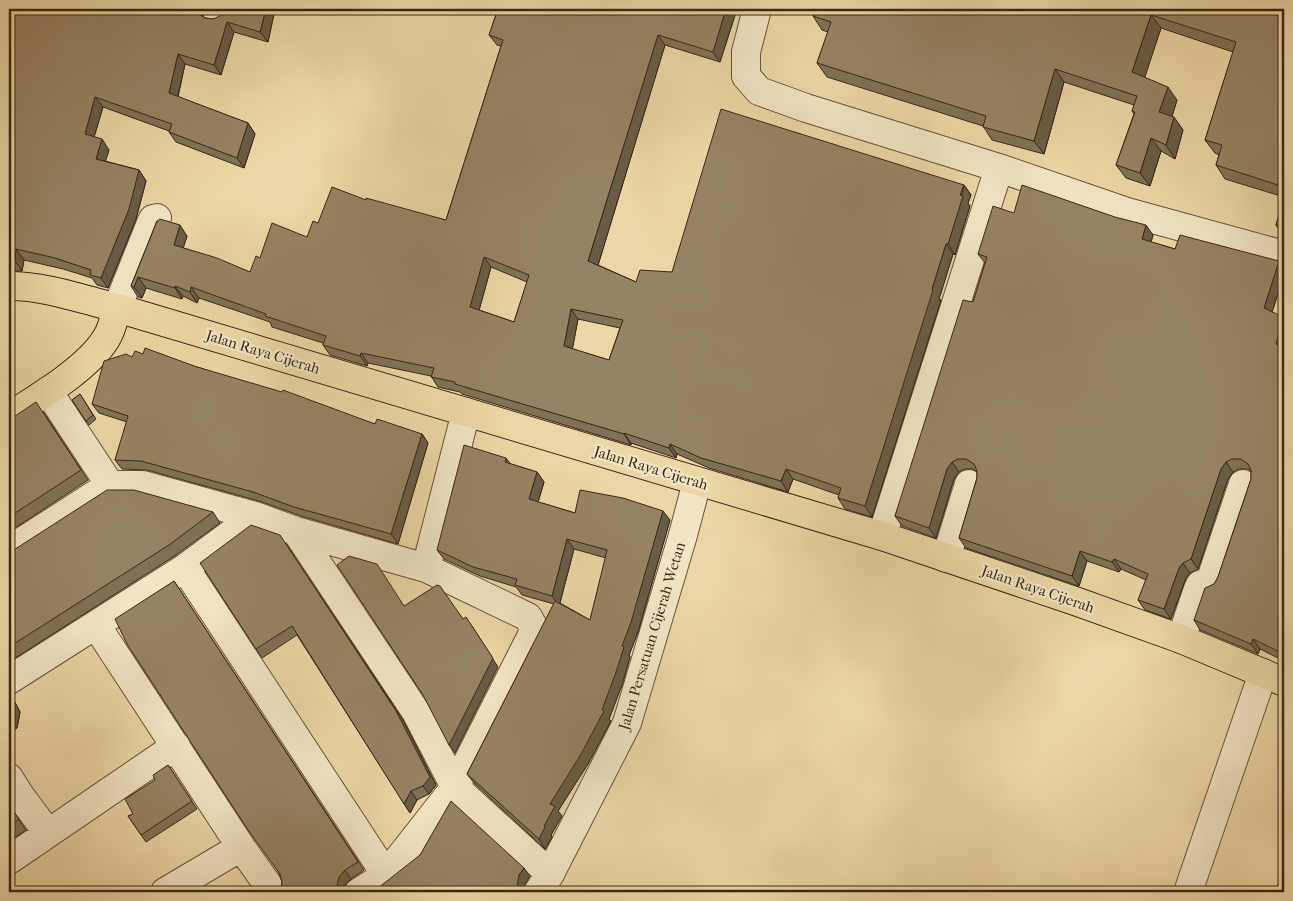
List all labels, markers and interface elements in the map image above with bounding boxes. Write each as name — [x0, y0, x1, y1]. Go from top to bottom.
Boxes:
street label: Jalan Raya Cijerah — [203, 326, 323, 378]
street label: Jalan Raya Cijerah — [591, 442, 711, 494]
street label: Jalan Persatuan Cijerah Wetan — [614, 540, 689, 733]
street label: Jalan Raya Cijerah — [978, 561, 1097, 617]

